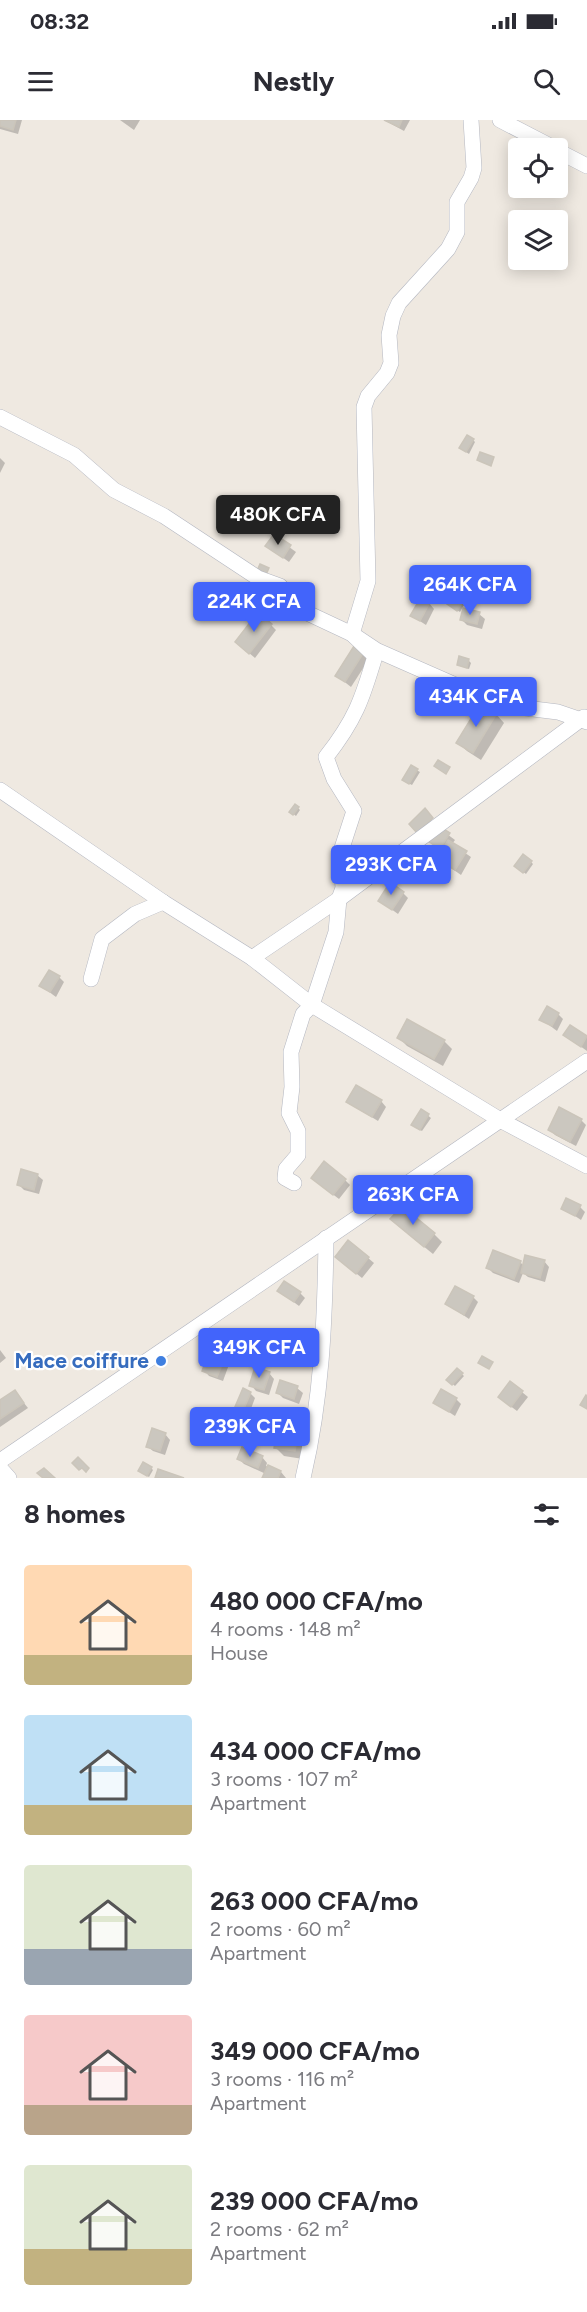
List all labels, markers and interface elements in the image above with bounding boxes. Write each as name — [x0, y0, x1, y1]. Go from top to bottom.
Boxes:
text: 08:32 — [30, 8, 89, 35]
icon: menu — [24, 65, 57, 98]
text: Nestly — [253, 65, 334, 98]
icon: search — [530, 65, 563, 98]
map controls — [508, 138, 568, 270]
button: locate — [508, 138, 568, 198]
button: layers — [508, 210, 568, 270]
pin: 480K CFA — [216, 495, 340, 546]
text: 480K CFA — [230, 502, 326, 526]
pin: 264K CFA — [408, 565, 532, 616]
text: 264K CFA — [423, 572, 517, 596]
pin: 224K CFA — [192, 582, 316, 633]
text: 224K CFA — [207, 589, 301, 613]
pin: 434K CFA — [414, 677, 538, 728]
text: 434K CFA — [429, 684, 523, 708]
pin: 293K CFA — [329, 845, 453, 896]
text: 293K CFA — [345, 852, 437, 876]
pin: 263K CFA — [351, 1175, 475, 1226]
text: 263K CFA — [367, 1182, 459, 1206]
pin: 349K CFA — [197, 1328, 321, 1379]
text: 349K CFA — [212, 1335, 306, 1359]
place label: Mace coiffure — [15, 1348, 149, 1373]
marker: Mace coiffure — [154, 1354, 168, 1368]
pin: 239K CFA — [188, 1407, 312, 1458]
text: 239K CFA — [204, 1414, 296, 1438]
text: 8 homes — [24, 1498, 125, 1530]
icon: filters — [530, 1498, 563, 1531]
text: 480 000 CFA/mo — [210, 1585, 423, 1617]
icon: home — [72, 1589, 144, 1661]
text: 4 rooms · 148 m² — [210, 1617, 361, 1641]
text: House — [210, 1641, 268, 1665]
text: 434 000 CFA/mo — [210, 1735, 421, 1767]
icon: home — [72, 1739, 144, 1811]
text: 3 rooms · 107 m² — [210, 1767, 358, 1791]
text: Apartment — [210, 1791, 307, 1815]
text: 263 000 CFA/mo — [210, 1885, 418, 1917]
icon: home — [72, 1889, 144, 1961]
text: 2 rooms · 60 m² — [210, 1917, 351, 1941]
text: Apartment — [210, 1941, 307, 1965]
text: 349 000 CFA/mo — [210, 2035, 420, 2067]
icon: home — [72, 2039, 144, 2111]
text: 3 rooms · 116 m² — [210, 2067, 354, 2091]
text: Apartment — [210, 2091, 307, 2115]
text: 239 000 CFA/mo — [210, 2185, 418, 2217]
icon: home — [72, 2189, 144, 2261]
text: 2 rooms · 62 m² — [210, 2217, 349, 2241]
text: Apartment — [210, 2241, 307, 2265]

